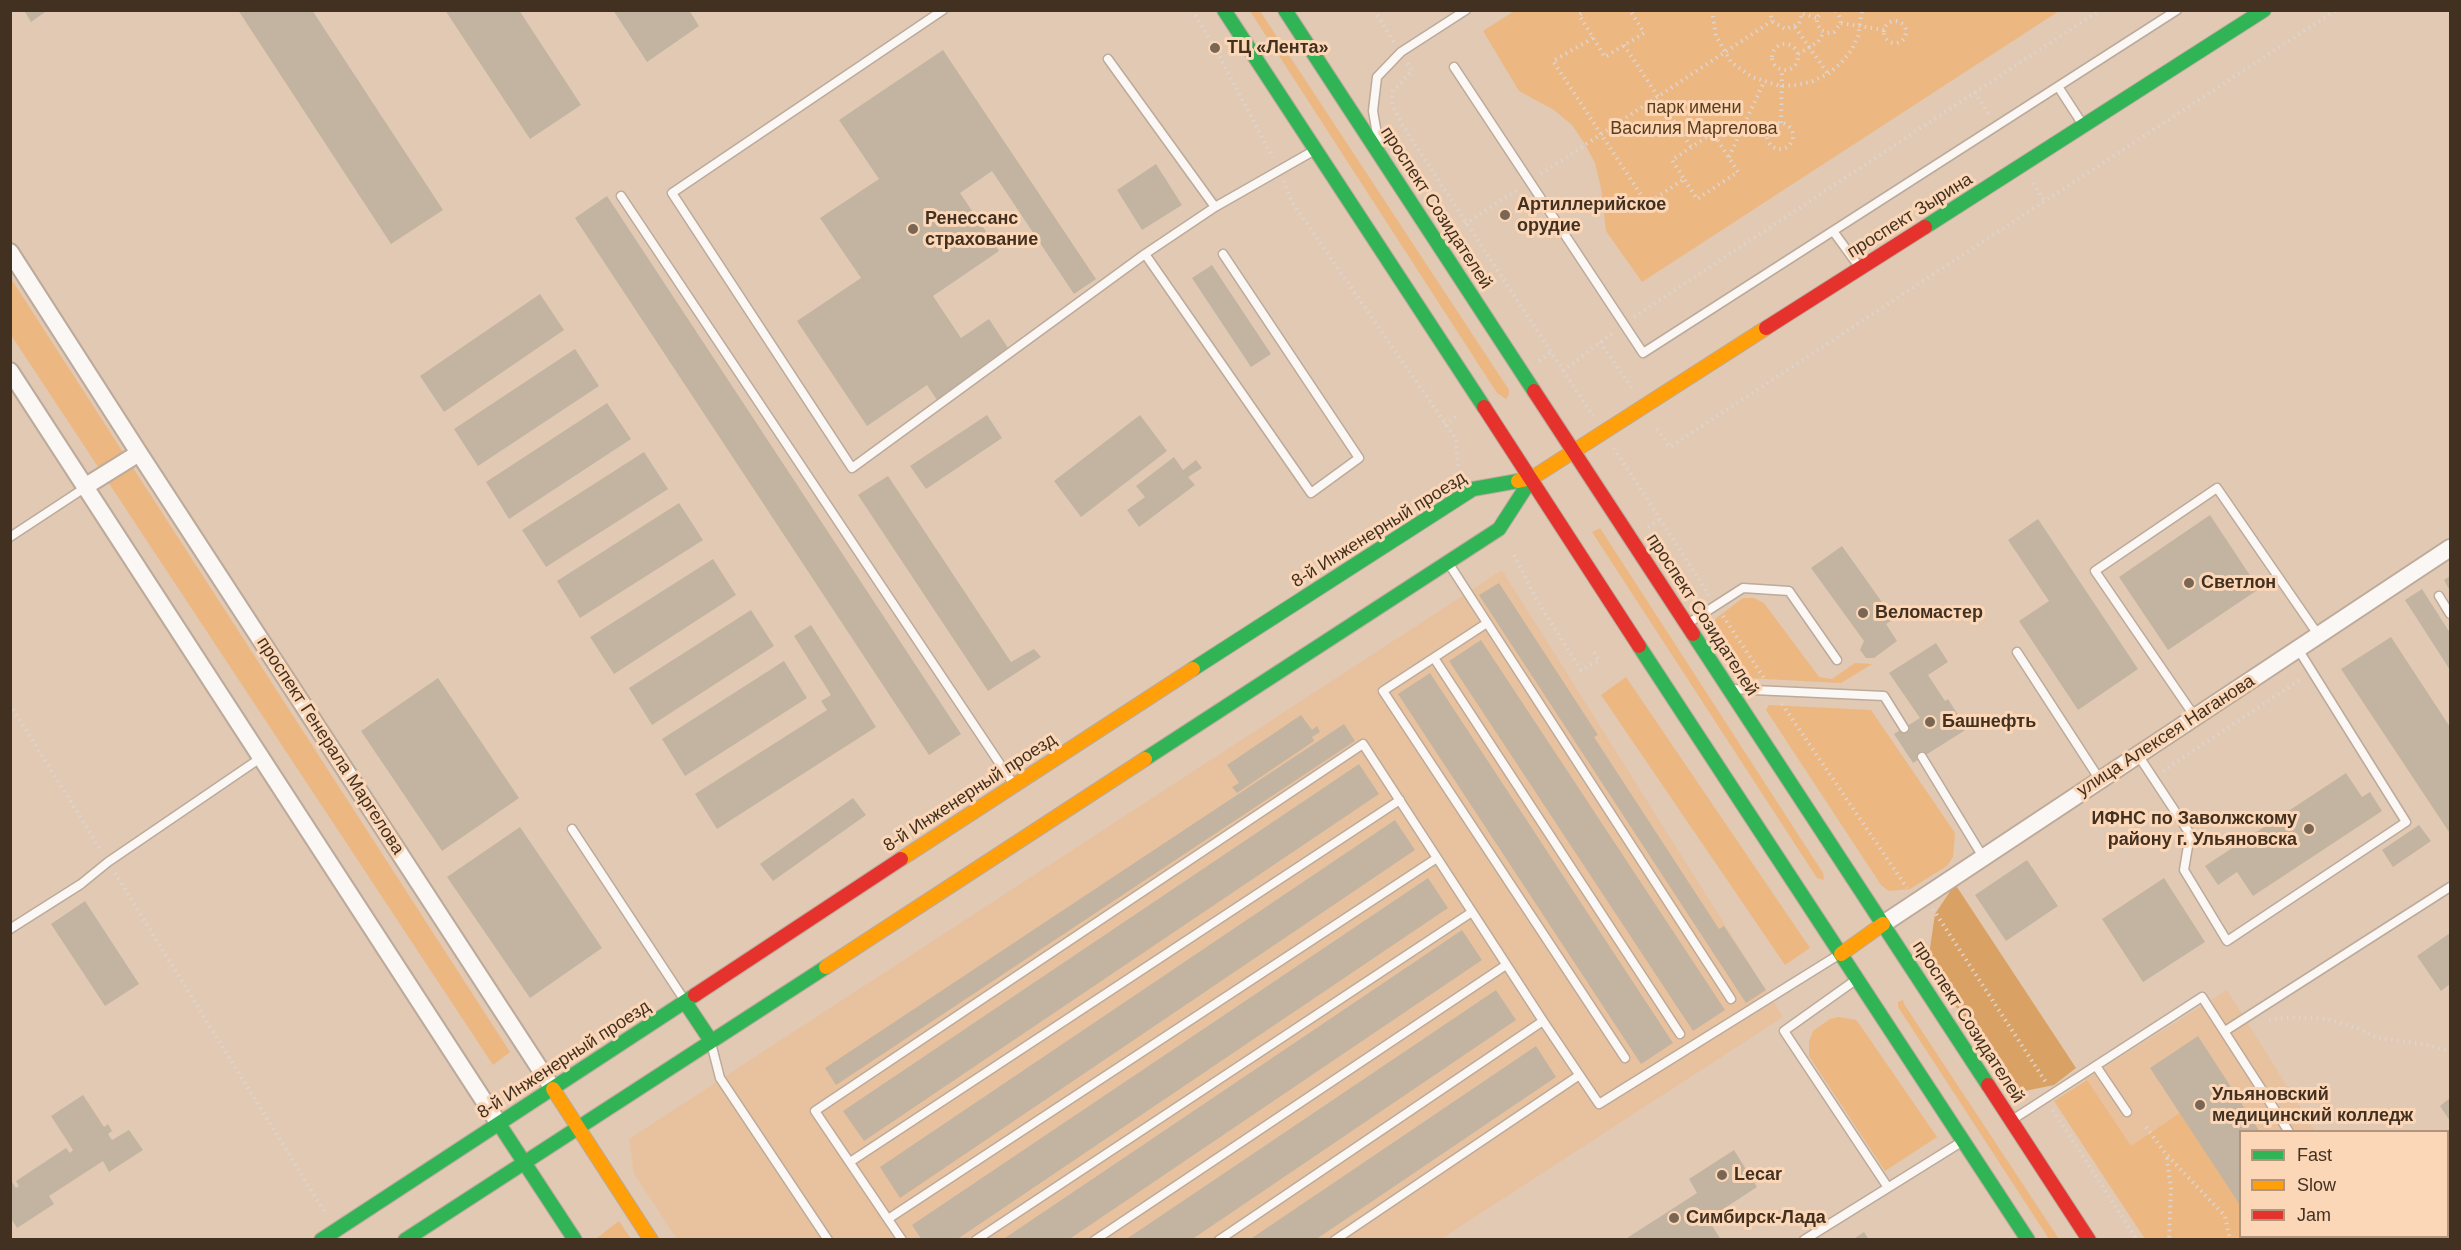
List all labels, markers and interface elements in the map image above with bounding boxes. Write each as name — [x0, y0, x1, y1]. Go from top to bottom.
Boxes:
place label: ТЦ «Лента» — [1227, 37, 1329, 59]
marker: ТЦ «Лента» — [1208, 41, 1222, 55]
park label: парк имени Василия Маргелова — [1610, 97, 1778, 140]
street label: проспект Созидателей — [1375, 123, 1497, 293]
street label: проспект Зырина — [1843, 169, 1977, 263]
place label: Артиллерийское орудие — [1517, 194, 1666, 236]
place label: Ренессанс страхование — [925, 208, 1038, 250]
marker: Артиллерийское орудие — [1498, 208, 1512, 222]
marker: Ренессанс страхование — [906, 222, 920, 236]
street label: 8-й Инженерный проезд — [1288, 467, 1470, 593]
street label: проспект Созидателей — [1641, 530, 1763, 700]
place label: Светлон — [2201, 572, 2276, 594]
marker: Светлон — [2182, 576, 2196, 590]
place label: Веломастер — [1875, 602, 1983, 624]
marker: Веломастер — [1856, 606, 1870, 620]
street label: проспект Генерала Маргелова — [252, 633, 408, 859]
street label: улица Алексея Наганова — [2073, 670, 2259, 802]
place label: Башнефть — [1942, 711, 2036, 733]
marker: Башнефть — [1923, 715, 1937, 729]
street label: 8-й Инженерный проезд — [880, 729, 1060, 857]
place label: ИФНС по Заволжскому району г. Ульяновска — [2092, 808, 2297, 850]
marker: ИФНС по Заволжскому району г. Ульяновска — [2302, 822, 2316, 836]
street label: проспект Созидателей — [1907, 937, 2029, 1107]
street label: 8-й Инженерный проезд — [474, 996, 654, 1124]
place label: Ульяновский медицинский колледж — [2212, 1084, 2413, 1126]
marker: Ульяновский медицинский колледж — [2193, 1098, 2207, 1112]
legend — [2239, 1130, 2449, 1238]
text: Fast — [2297, 1145, 2332, 1165]
place label: Lecar — [1734, 1164, 1782, 1186]
marker: Lecar — [1715, 1168, 1729, 1182]
text: Slow — [2297, 1175, 2336, 1195]
text: Jam — [2297, 1205, 2331, 1225]
place label: Симбирск-Лада — [1686, 1207, 1826, 1229]
marker: Симбирск-Лада — [1667, 1211, 1681, 1225]

